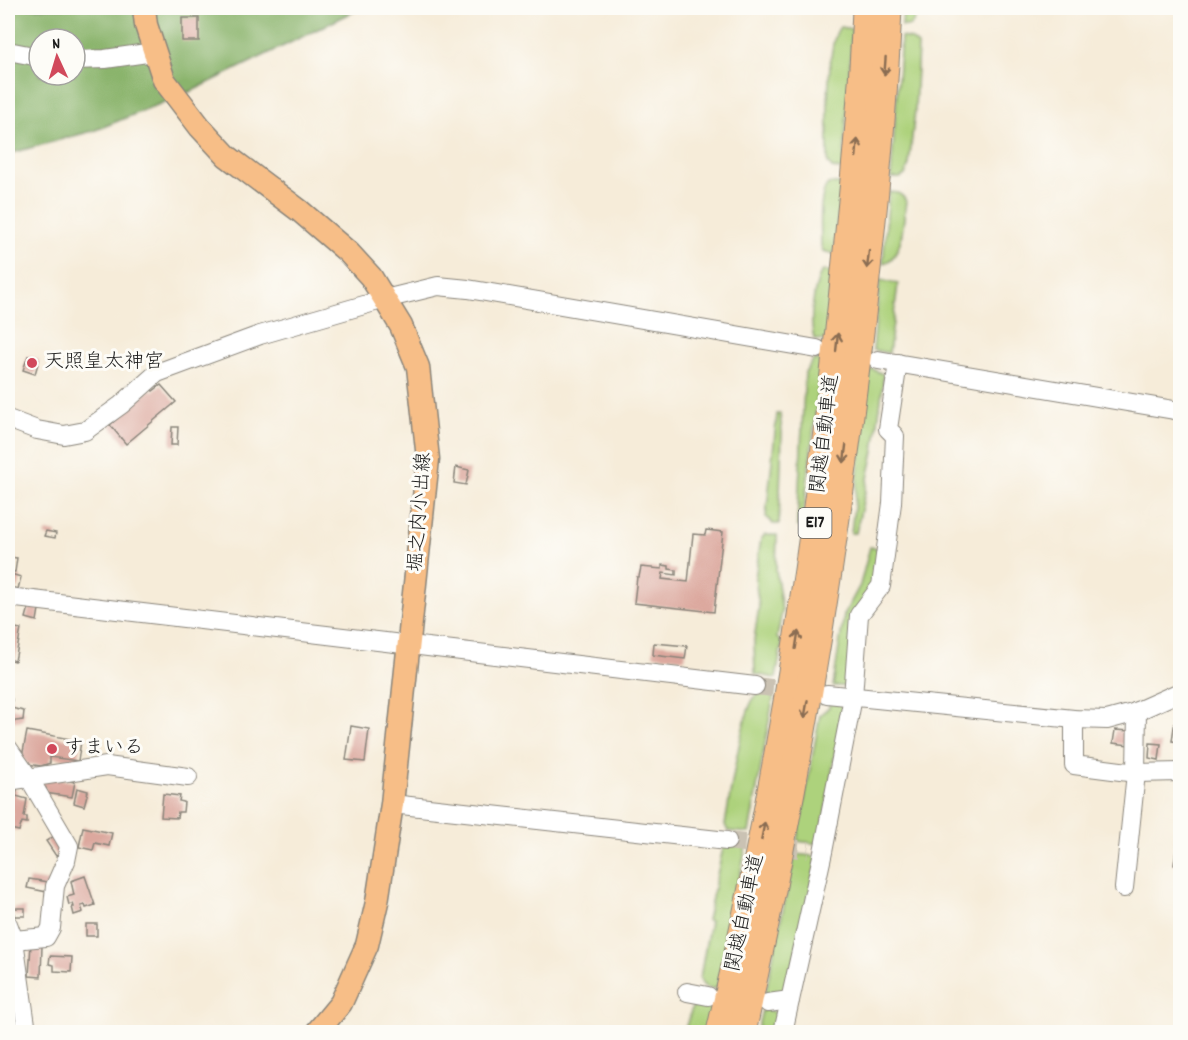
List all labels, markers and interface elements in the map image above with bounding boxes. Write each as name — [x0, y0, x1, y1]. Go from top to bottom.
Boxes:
north arrow — [27, 27, 87, 87]
text: N — [51, 33, 61, 56]
one-way arrow — [879, 55, 890, 75]
one-way arrow — [852, 139, 863, 159]
one-way arrow — [863, 250, 874, 270]
one-way arrow — [832, 333, 843, 353]
place label: 天照皇太神宮 — [44, 349, 164, 377]
marker: 天照皇太神宮 — [25, 356, 39, 370]
street label: 関越自動車道 — [805, 373, 847, 495]
one-way arrow — [839, 443, 850, 463]
street label: 堀之内小出線 — [403, 451, 439, 573]
road number: E17 — [798, 508, 832, 538]
one-way arrow — [792, 630, 803, 650]
one-way arrow — [800, 698, 811, 718]
place label: すまいる — [64, 735, 144, 763]
marker: すまいる — [45, 742, 59, 756]
one-way arrow — [757, 822, 769, 841]
street label: 関越自動車道 — [720, 851, 772, 975]

